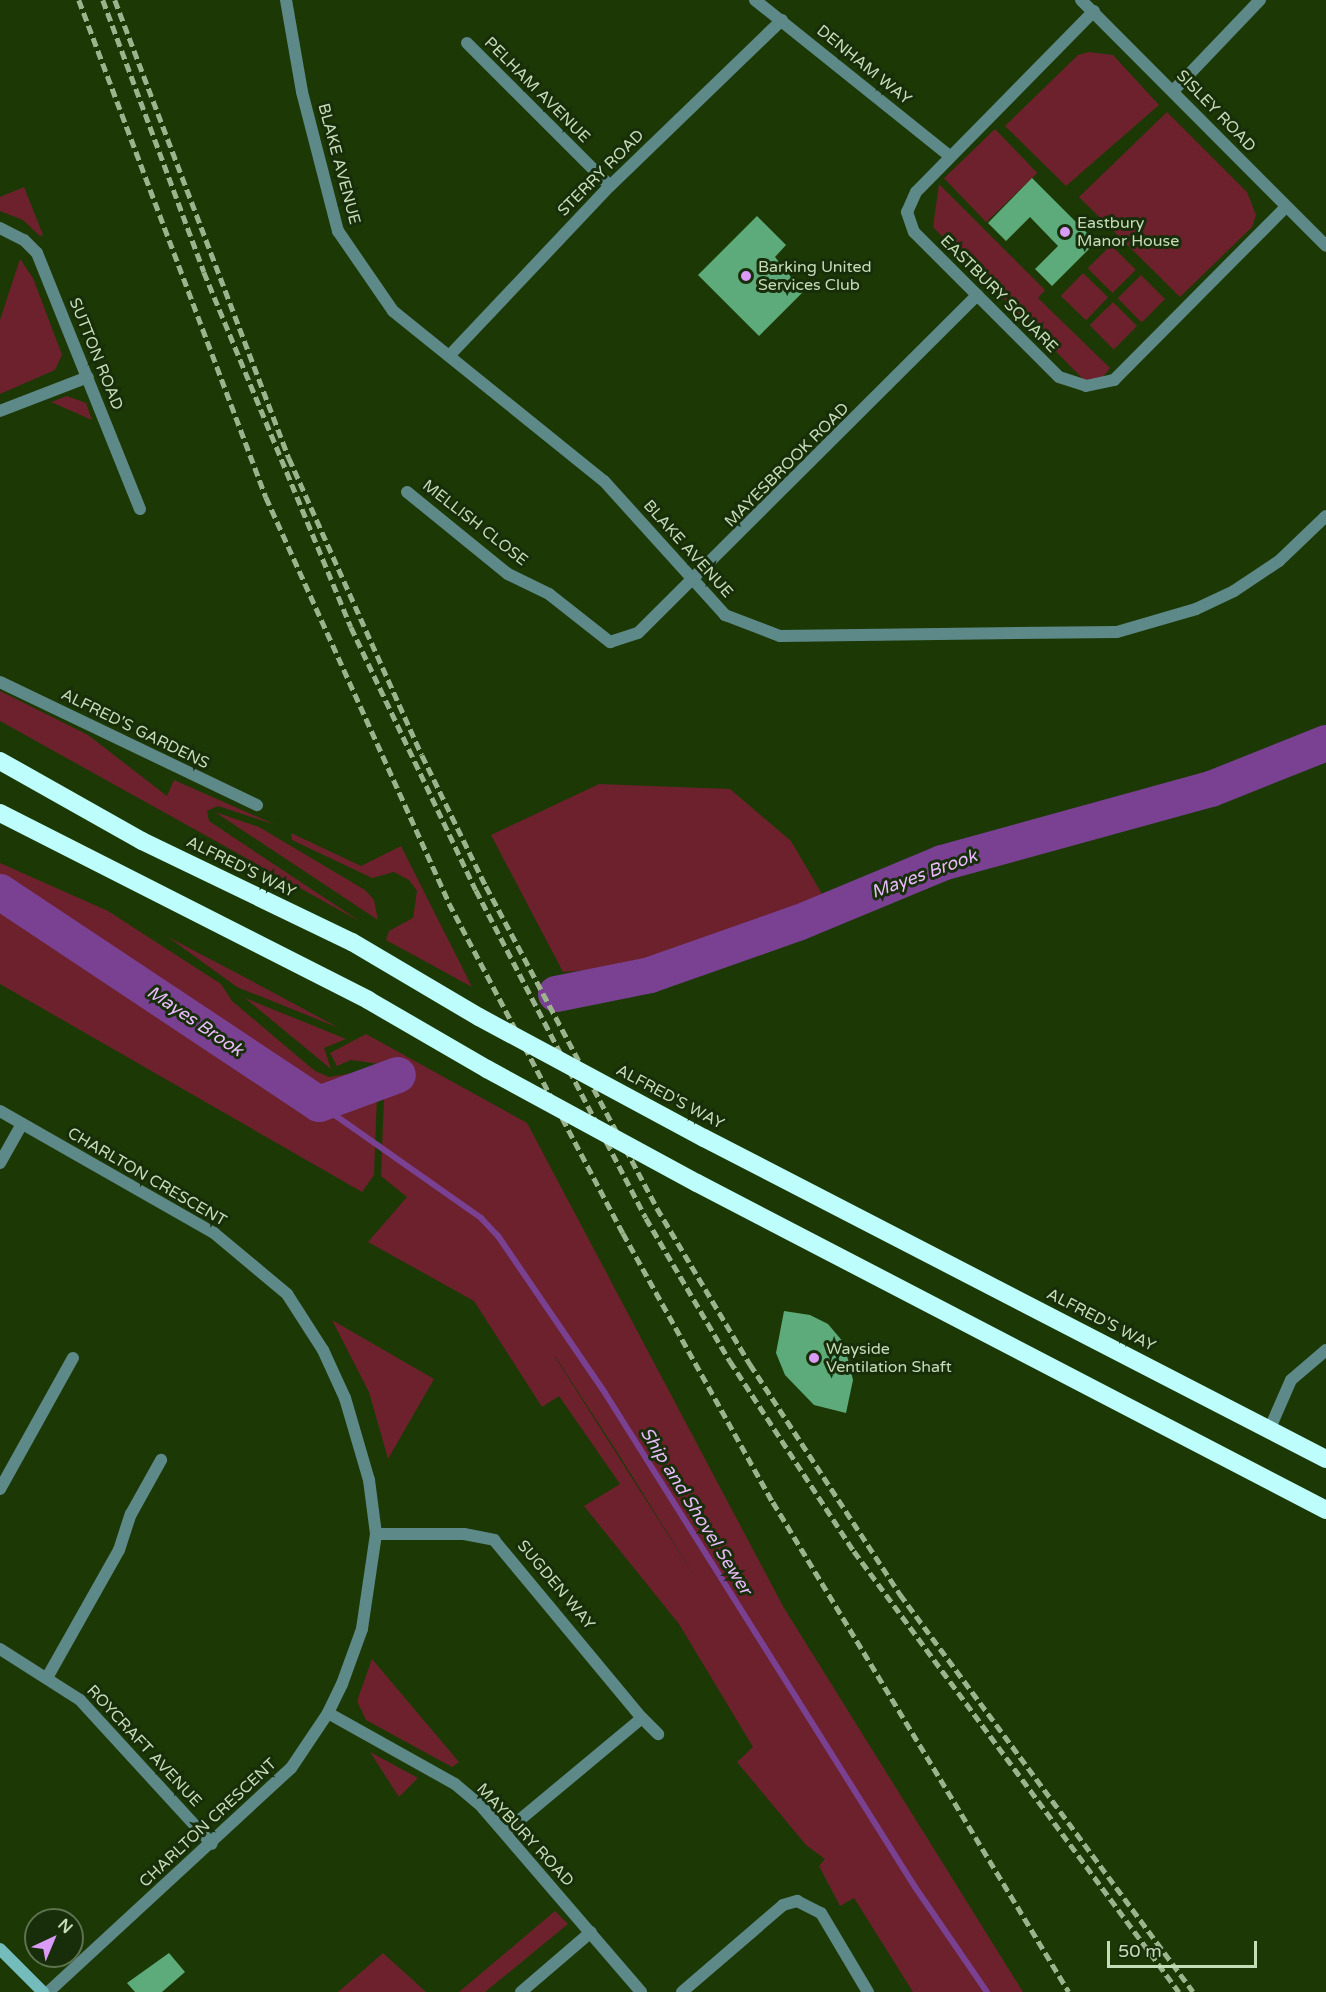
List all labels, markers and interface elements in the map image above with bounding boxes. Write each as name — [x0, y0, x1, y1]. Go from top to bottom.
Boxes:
street label: DENHAM WAY — [813, 21, 915, 109]
street label: PELHAM AVENUE — [480, 33, 594, 147]
street label: SISLEY ROAD — [1172, 66, 1260, 156]
street label: BLAKE AVENUE — [314, 101, 364, 227]
street label: STERRY ROAD — [554, 126, 648, 220]
place label: Eastbury Manor House — [1077, 213, 1179, 251]
marker: Eastbury Manor House — [1058, 225, 1072, 239]
street label: EASTBURY SQUARE — [936, 231, 1062, 357]
place label: Barking United Services Club — [758, 257, 872, 295]
marker: Barking United Services Club — [739, 269, 753, 283]
street label: SUTTON ROAD — [65, 295, 127, 413]
street label: MAYESBROOK ROAD — [721, 399, 853, 531]
street label: MELLISH CLOSE — [419, 476, 531, 570]
street label: BLAKE AVENUE — [639, 496, 737, 602]
street label: ALFRED'S GARDENS — [58, 685, 212, 773]
street label: ALFRED'S WAY — [183, 832, 299, 902]
water label: Mayes Brook — [868, 845, 980, 903]
water label: Mayes Brook — [143, 981, 247, 1061]
street label: ALFRED'S WAY — [613, 1060, 727, 1134]
street label: CHARLTON CRESCENT — [64, 1124, 230, 1230]
street label: ALFRED'S WAY — [1043, 1284, 1159, 1356]
place label: Wayside Ventilation Shaft — [826, 1339, 952, 1377]
marker: Wayside Ventilation Shaft — [807, 1351, 821, 1365]
water label: Ship and Shovel Sewer — [636, 1423, 756, 1599]
street label: SUGDEN WAY — [513, 1536, 599, 1634]
street label: ROYCRAFT AVENUE — [83, 1681, 205, 1811]
street label: CHARLTON CRESCENT — [135, 1754, 281, 1892]
street label: MAYBURY ROAD — [472, 1780, 578, 1890]
north arrow — [24, 1908, 84, 1968]
text: N — [54, 1915, 77, 1938]
scale bar — [1110, 1929, 1260, 1967]
text: 50 m — [1118, 1940, 1162, 1962]

